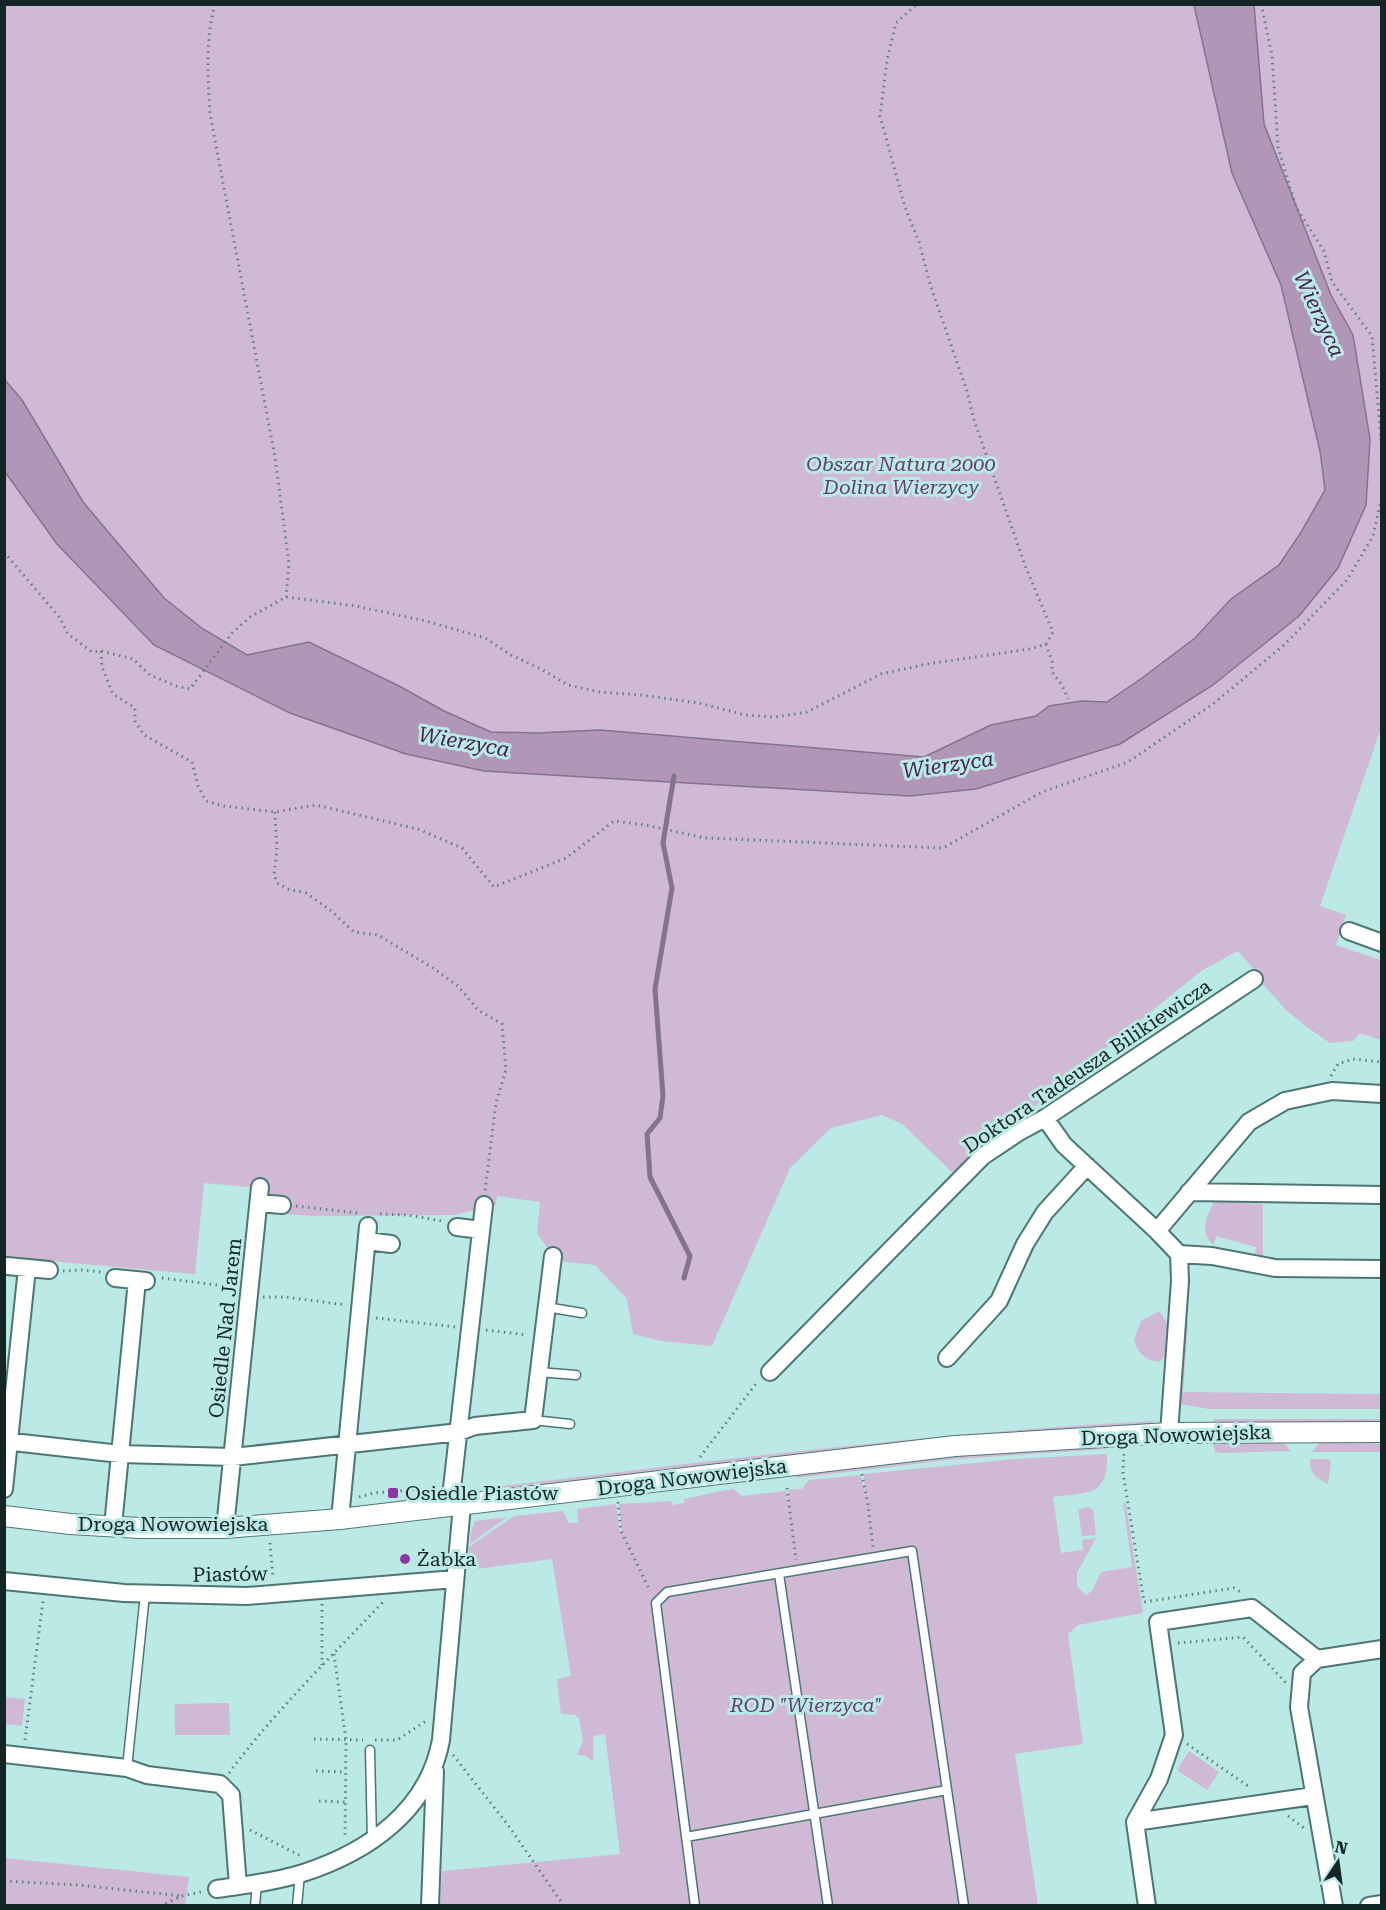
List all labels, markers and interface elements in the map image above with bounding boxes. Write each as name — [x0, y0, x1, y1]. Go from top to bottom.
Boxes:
water label: Wierzyca — [1289, 267, 1349, 361]
park label: Obszar Natura 2000 Dolina Wierzycy — [806, 452, 996, 499]
water label: Wierzyca — [417, 722, 511, 762]
water label: Wierzyca — [901, 747, 995, 783]
street label: Doktora Tadeusza Bilikiewicza — [958, 974, 1216, 1158]
street label: Osiedle Nad Jarem — [204, 1237, 246, 1419]
street label: Droga Nowowiejska — [1080, 1420, 1272, 1450]
street label: Droga Nowowiejska — [596, 1453, 788, 1501]
place label: Osiedle Piastów — [405, 1481, 559, 1505]
marker: Osiedle Piastów — [386, 1486, 400, 1500]
street label: Droga Nowowiejska — [78, 1512, 268, 1536]
place label: Żabka — [417, 1547, 476, 1571]
marker: Żabka — [398, 1552, 412, 1566]
street label: Piastów — [192, 1561, 268, 1587]
park label: ROD "Wierzyca" — [729, 1693, 882, 1717]
north arrow — [1308, 1832, 1368, 1892]
text: N — [1333, 1837, 1349, 1859]

